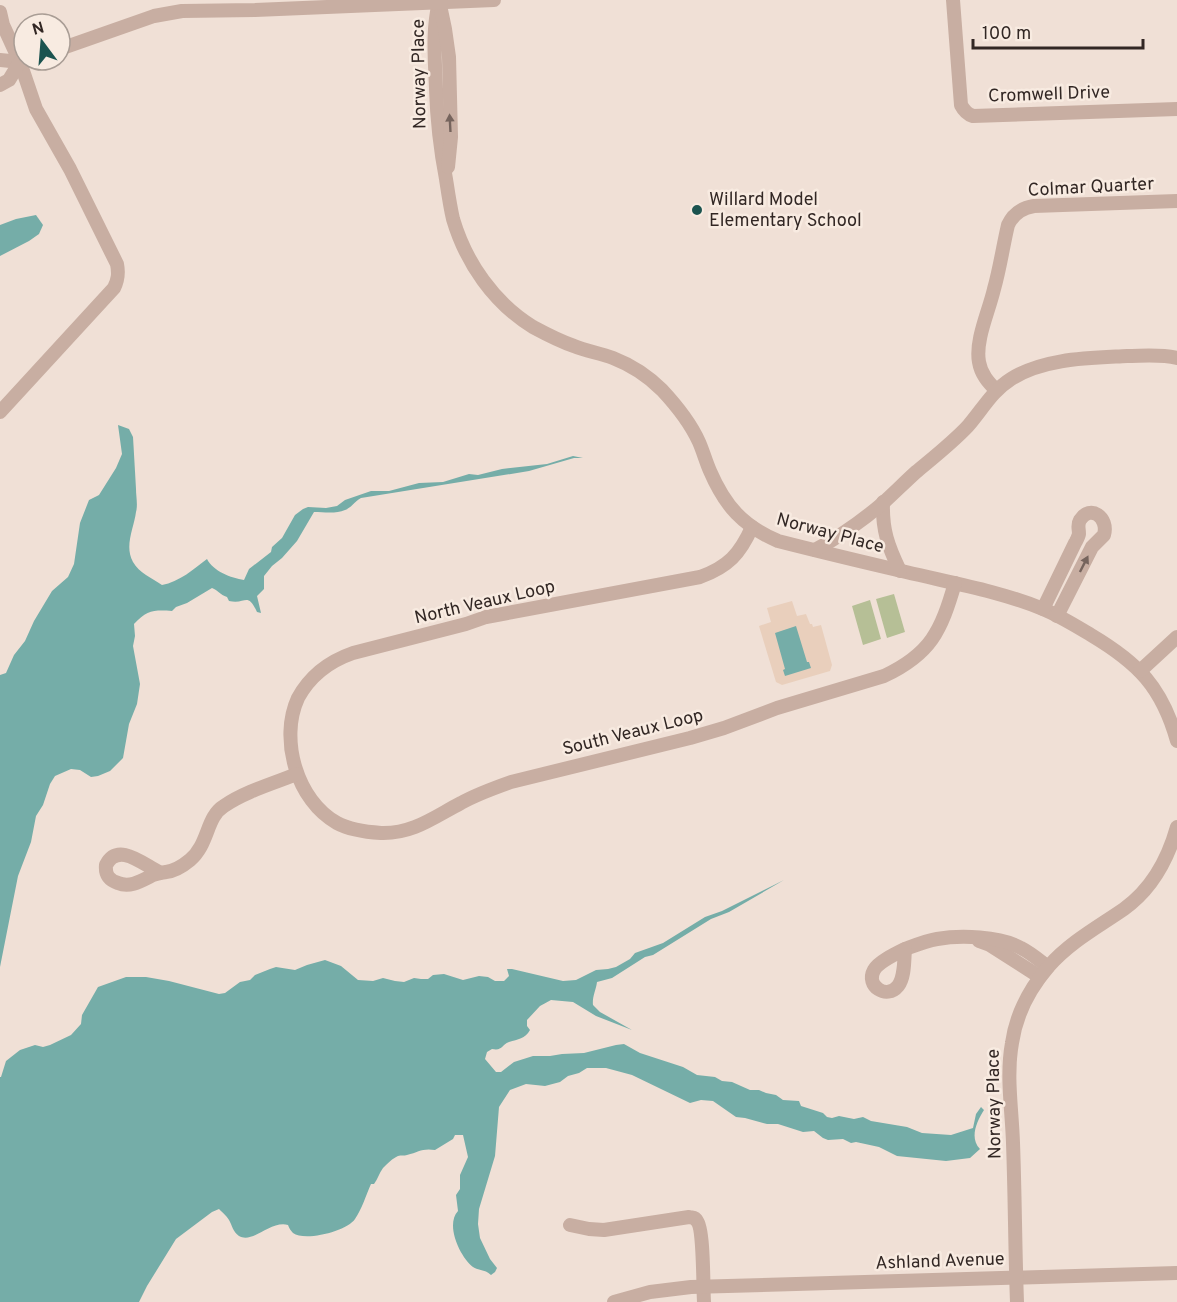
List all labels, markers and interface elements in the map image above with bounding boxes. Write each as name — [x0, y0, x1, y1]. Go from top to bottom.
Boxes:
north arrow — [12, 12, 72, 72]
scale bar — [973, 12, 1142, 50]
text: N — [30, 18, 47, 41]
street label: Norway Place — [408, 19, 432, 129]
text: 100 m — [982, 23, 1031, 46]
street label: Cromwell Drive — [988, 81, 1110, 109]
one-way arrow — [446, 113, 455, 132]
street label: Colmar Quarter — [1027, 173, 1155, 203]
place label: Willard Model Elementary School — [709, 189, 862, 233]
marker: Willard Model Elementary School — [690, 203, 704, 217]
street label: Norway Place — [774, 509, 886, 559]
one-way arrow — [1079, 555, 1088, 572]
street label: North Veaux Loop — [413, 576, 557, 630]
street label: South Veaux Loop — [560, 704, 706, 762]
street label: Norway Place — [983, 1049, 1007, 1159]
street label: Ashland Avenue — [875, 1248, 1005, 1276]

